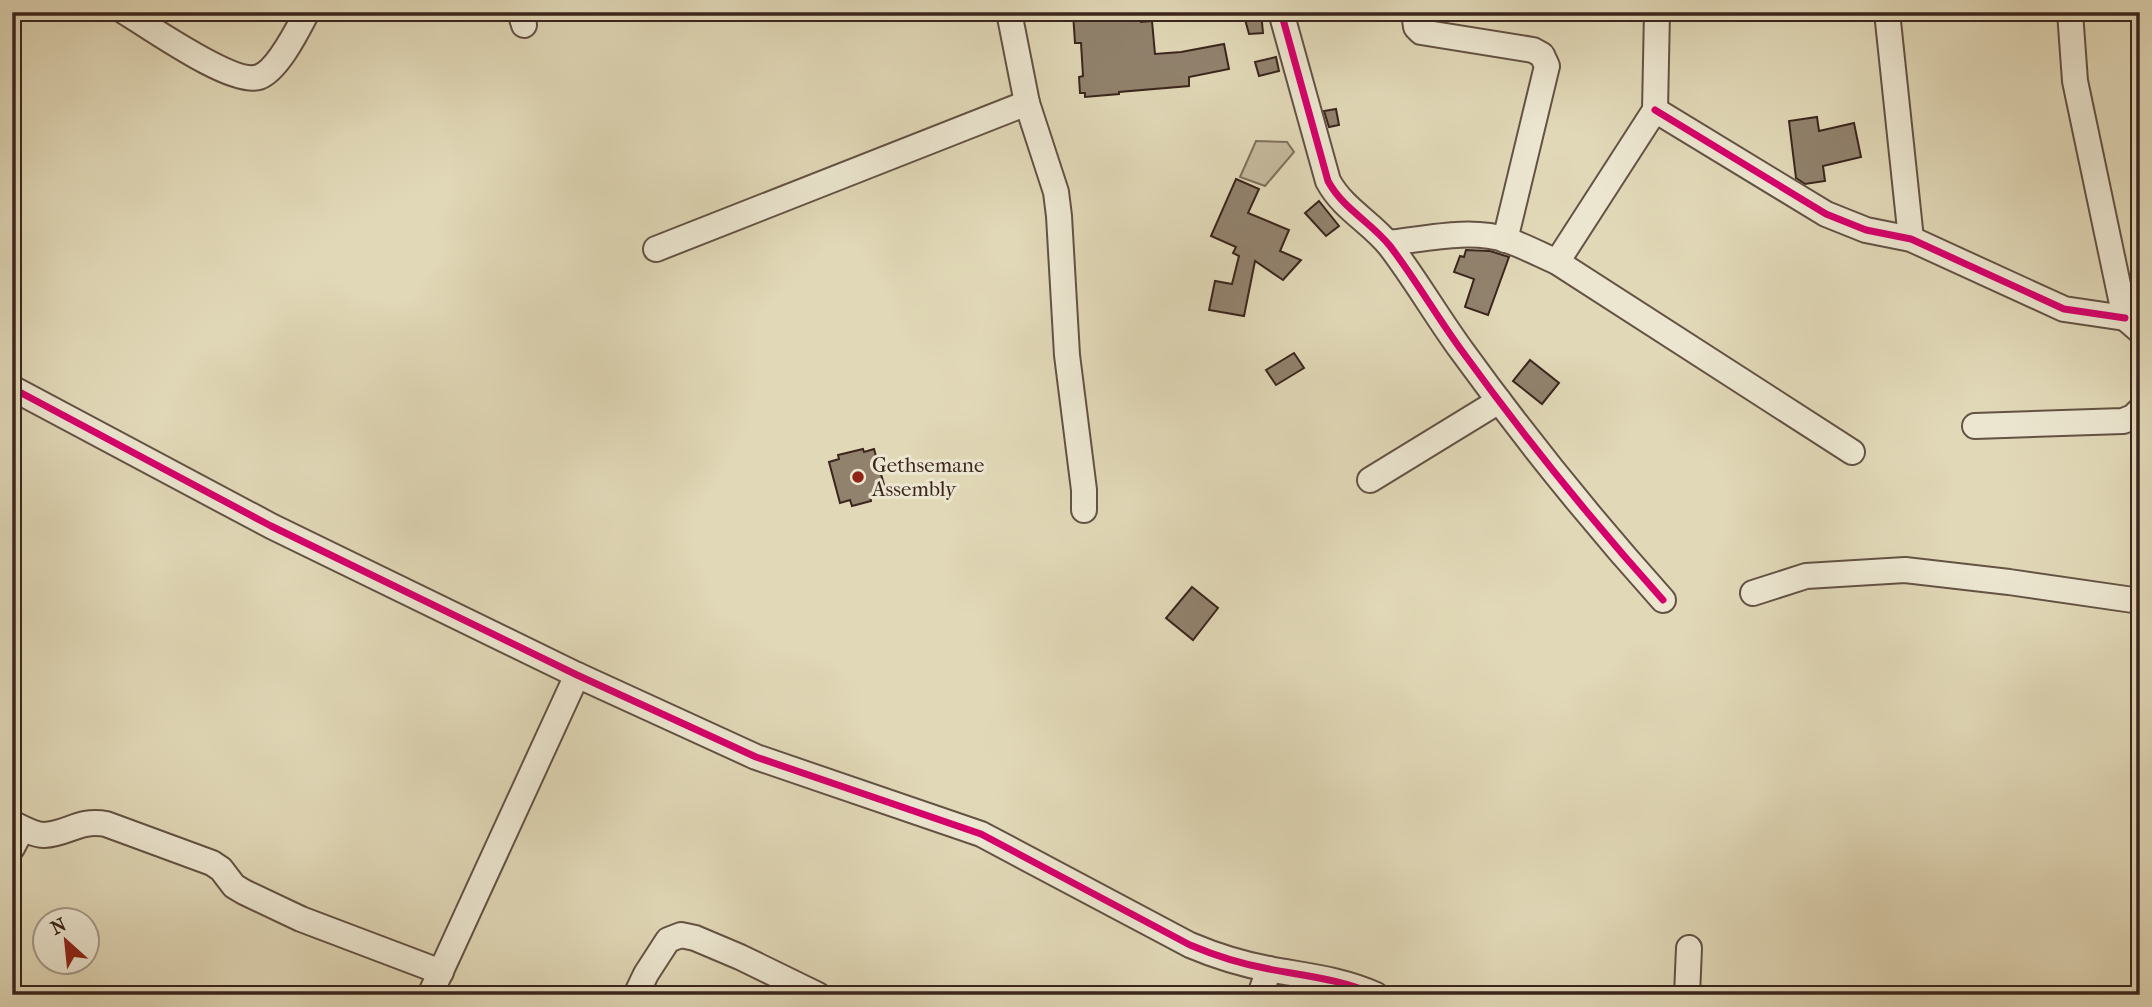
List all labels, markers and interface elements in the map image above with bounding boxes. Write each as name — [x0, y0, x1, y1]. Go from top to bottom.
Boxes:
place label: Gethsemane Assembly — [871, 453, 984, 501]
marker: Gethsemane Assembly — [850, 469, 866, 485]
north arrow — [32, 906, 102, 976]
text: N — [47, 913, 71, 940]

